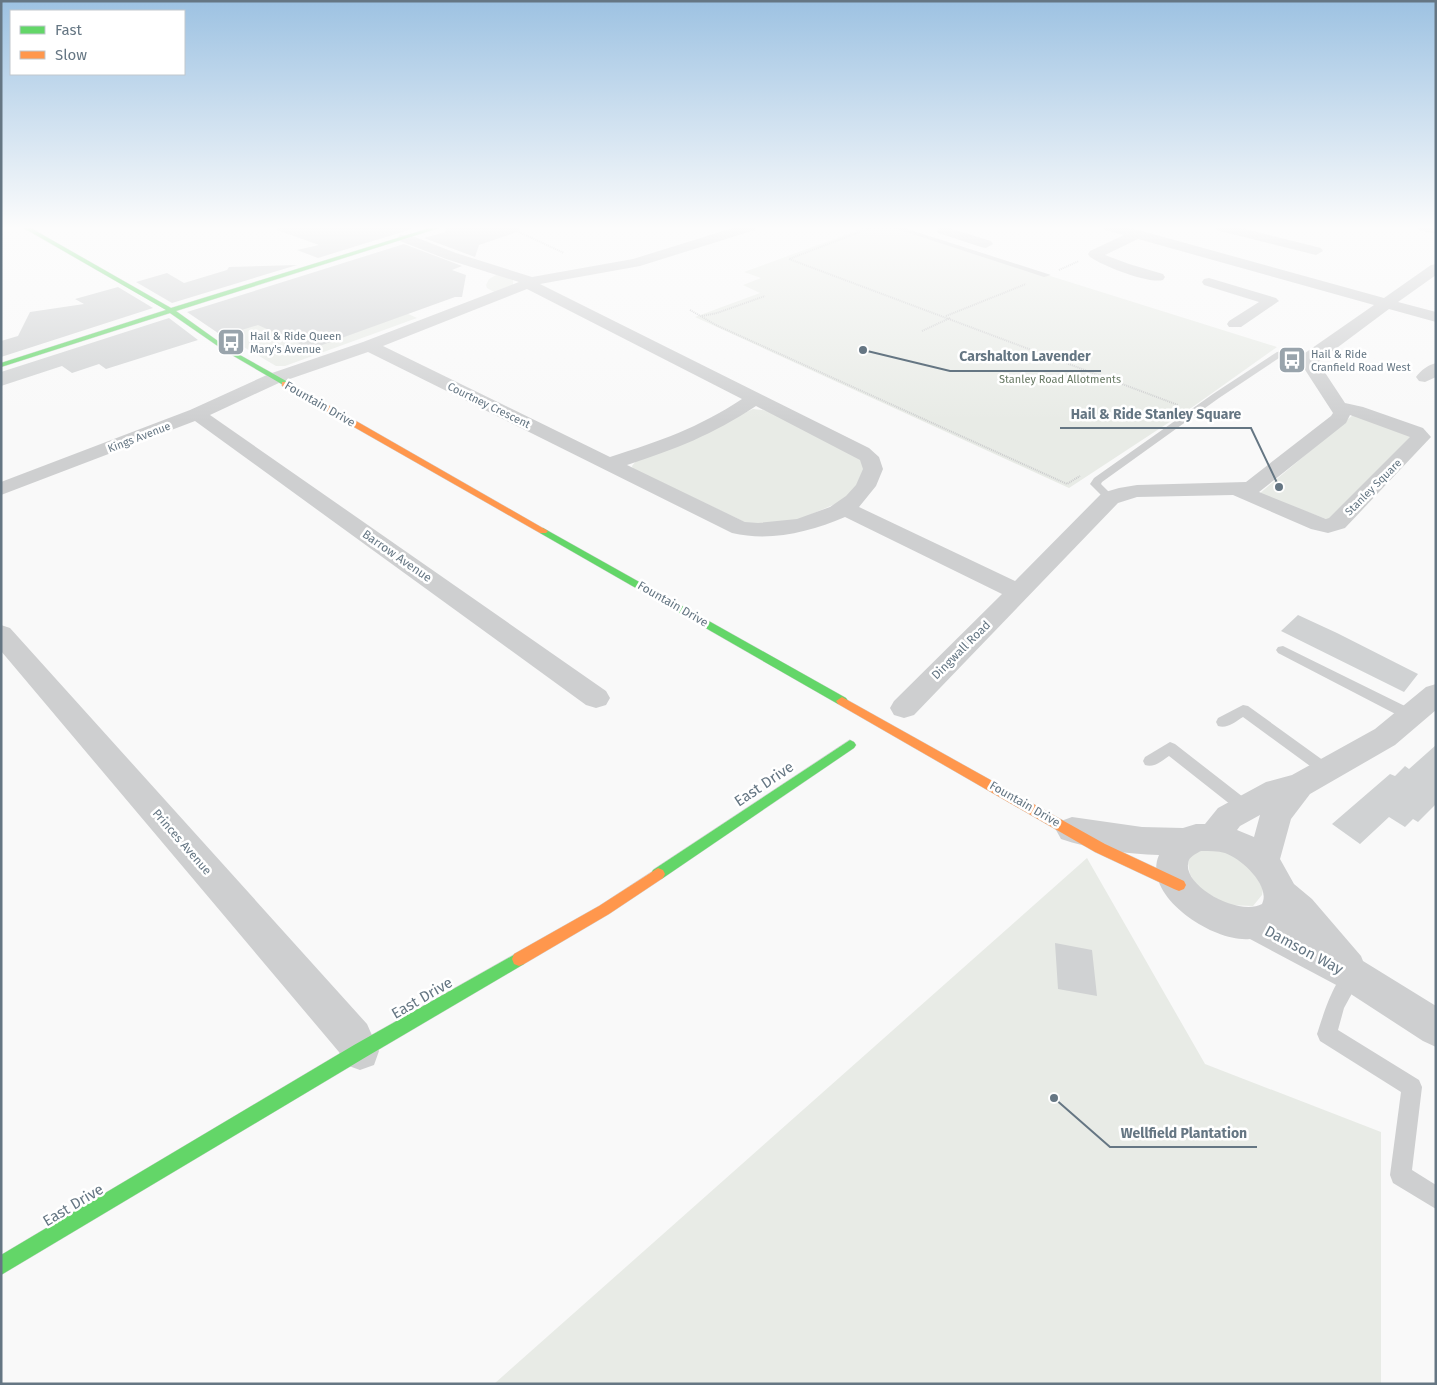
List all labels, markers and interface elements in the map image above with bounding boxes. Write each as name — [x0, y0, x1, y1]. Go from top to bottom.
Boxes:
legend — [10, 10, 185, 75]
text: Fast — [55, 21, 82, 39]
text: Slow — [55, 46, 87, 64]
bus stop icon: Hail & Ride Queen Mary's Avenue — [216, 327, 246, 357]
place label: Hail & Ride Queen Mary's Avenue — [250, 330, 341, 356]
callout: Carshalton Lavender — [950, 342, 1101, 371]
bus stop icon: Hail & Ride Cranfield Road West — [1277, 345, 1307, 375]
text: Carshalton Lavender — [959, 348, 1091, 365]
place label: Hail & Ride Cranfield Road West — [1311, 348, 1411, 374]
park label: Stanley Road Allotments — [999, 373, 1121, 386]
street label: Fountain Drive — [282, 378, 358, 430]
street label: Courtney Crescent — [445, 380, 532, 431]
callout: Hail & Ride Stanley Square — [1060, 399, 1251, 428]
text: Hail & Ride Stanley Square — [1071, 406, 1242, 423]
street label: Kings Avenue — [106, 420, 172, 455]
street label: Stanley Square — [1342, 456, 1404, 518]
street label: Barrow Avenue — [360, 527, 434, 585]
street label: Fountain Drive — [635, 578, 711, 630]
street label: Dingwall Road — [929, 618, 993, 682]
street label: East Drive — [731, 758, 797, 810]
street label: Fountain Drive — [987, 778, 1063, 830]
street label: Princes Avenue — [150, 806, 214, 878]
street label: Damson Way — [1262, 922, 1347, 978]
street label: East Drive — [388, 973, 456, 1023]
callout: Wellfield Plantation — [1110, 1118, 1257, 1147]
text: Wellfield Plantation — [1121, 1125, 1247, 1142]
street label: East Drive — [39, 1180, 107, 1230]

